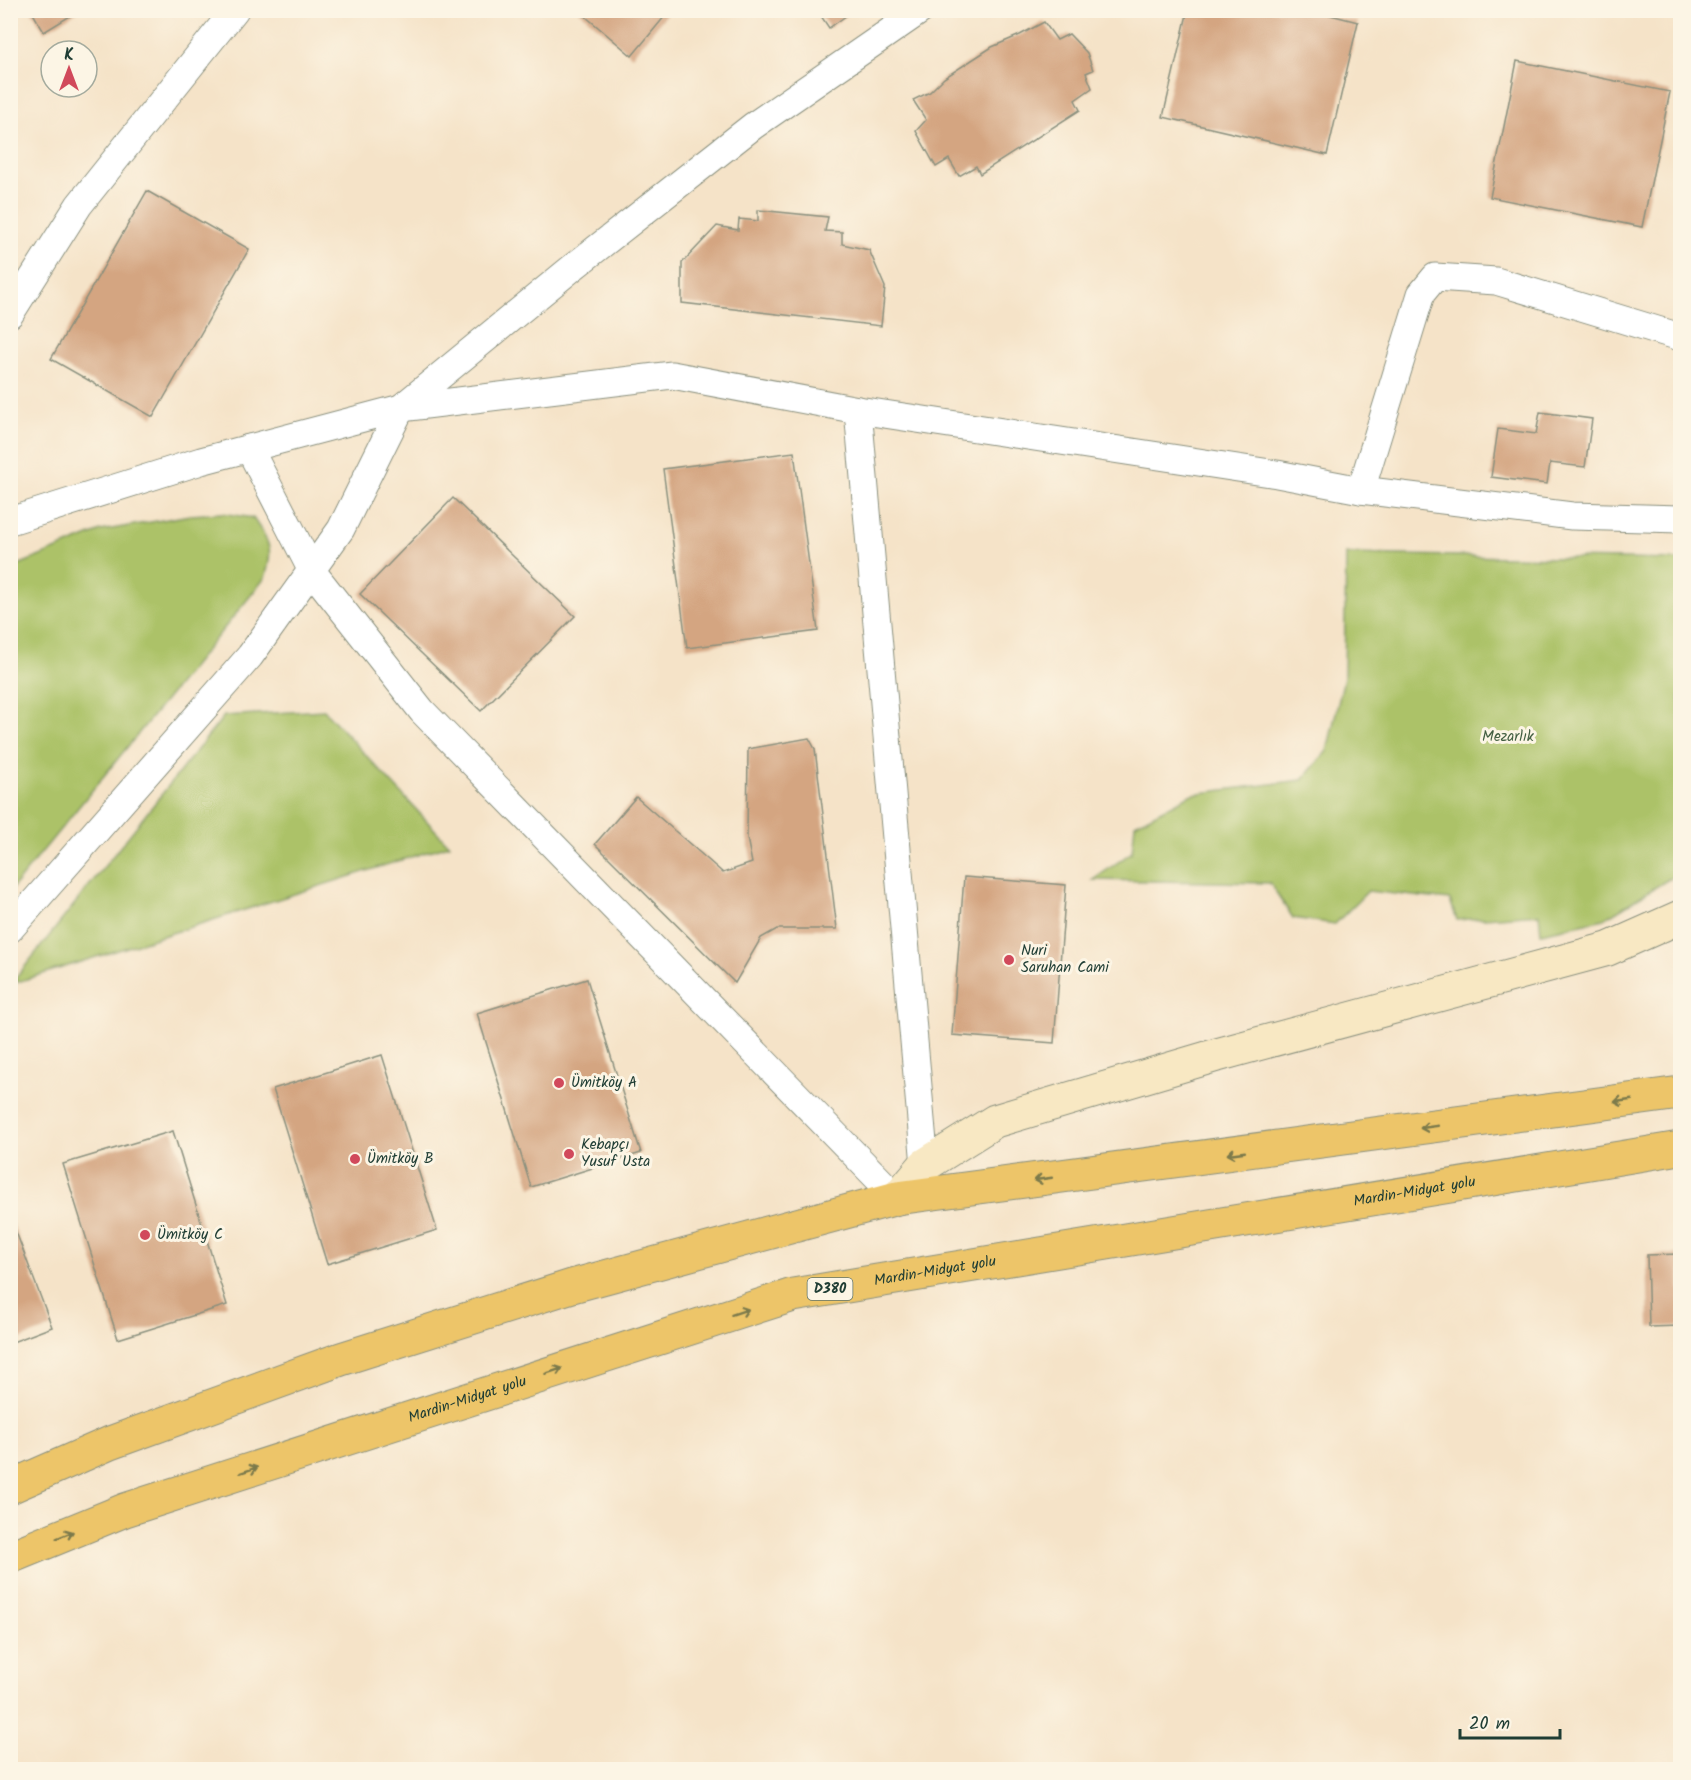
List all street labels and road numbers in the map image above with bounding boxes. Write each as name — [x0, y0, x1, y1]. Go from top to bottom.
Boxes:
street label: Mardin-Midyat yolu — [1352, 1170, 1477, 1214]
street label: Mardin-Midyat yolu — [872, 1250, 998, 1293]
road number: D380 — [808, 1278, 852, 1300]
street label: Mardin-Midyat yolu — [405, 1369, 530, 1430]

